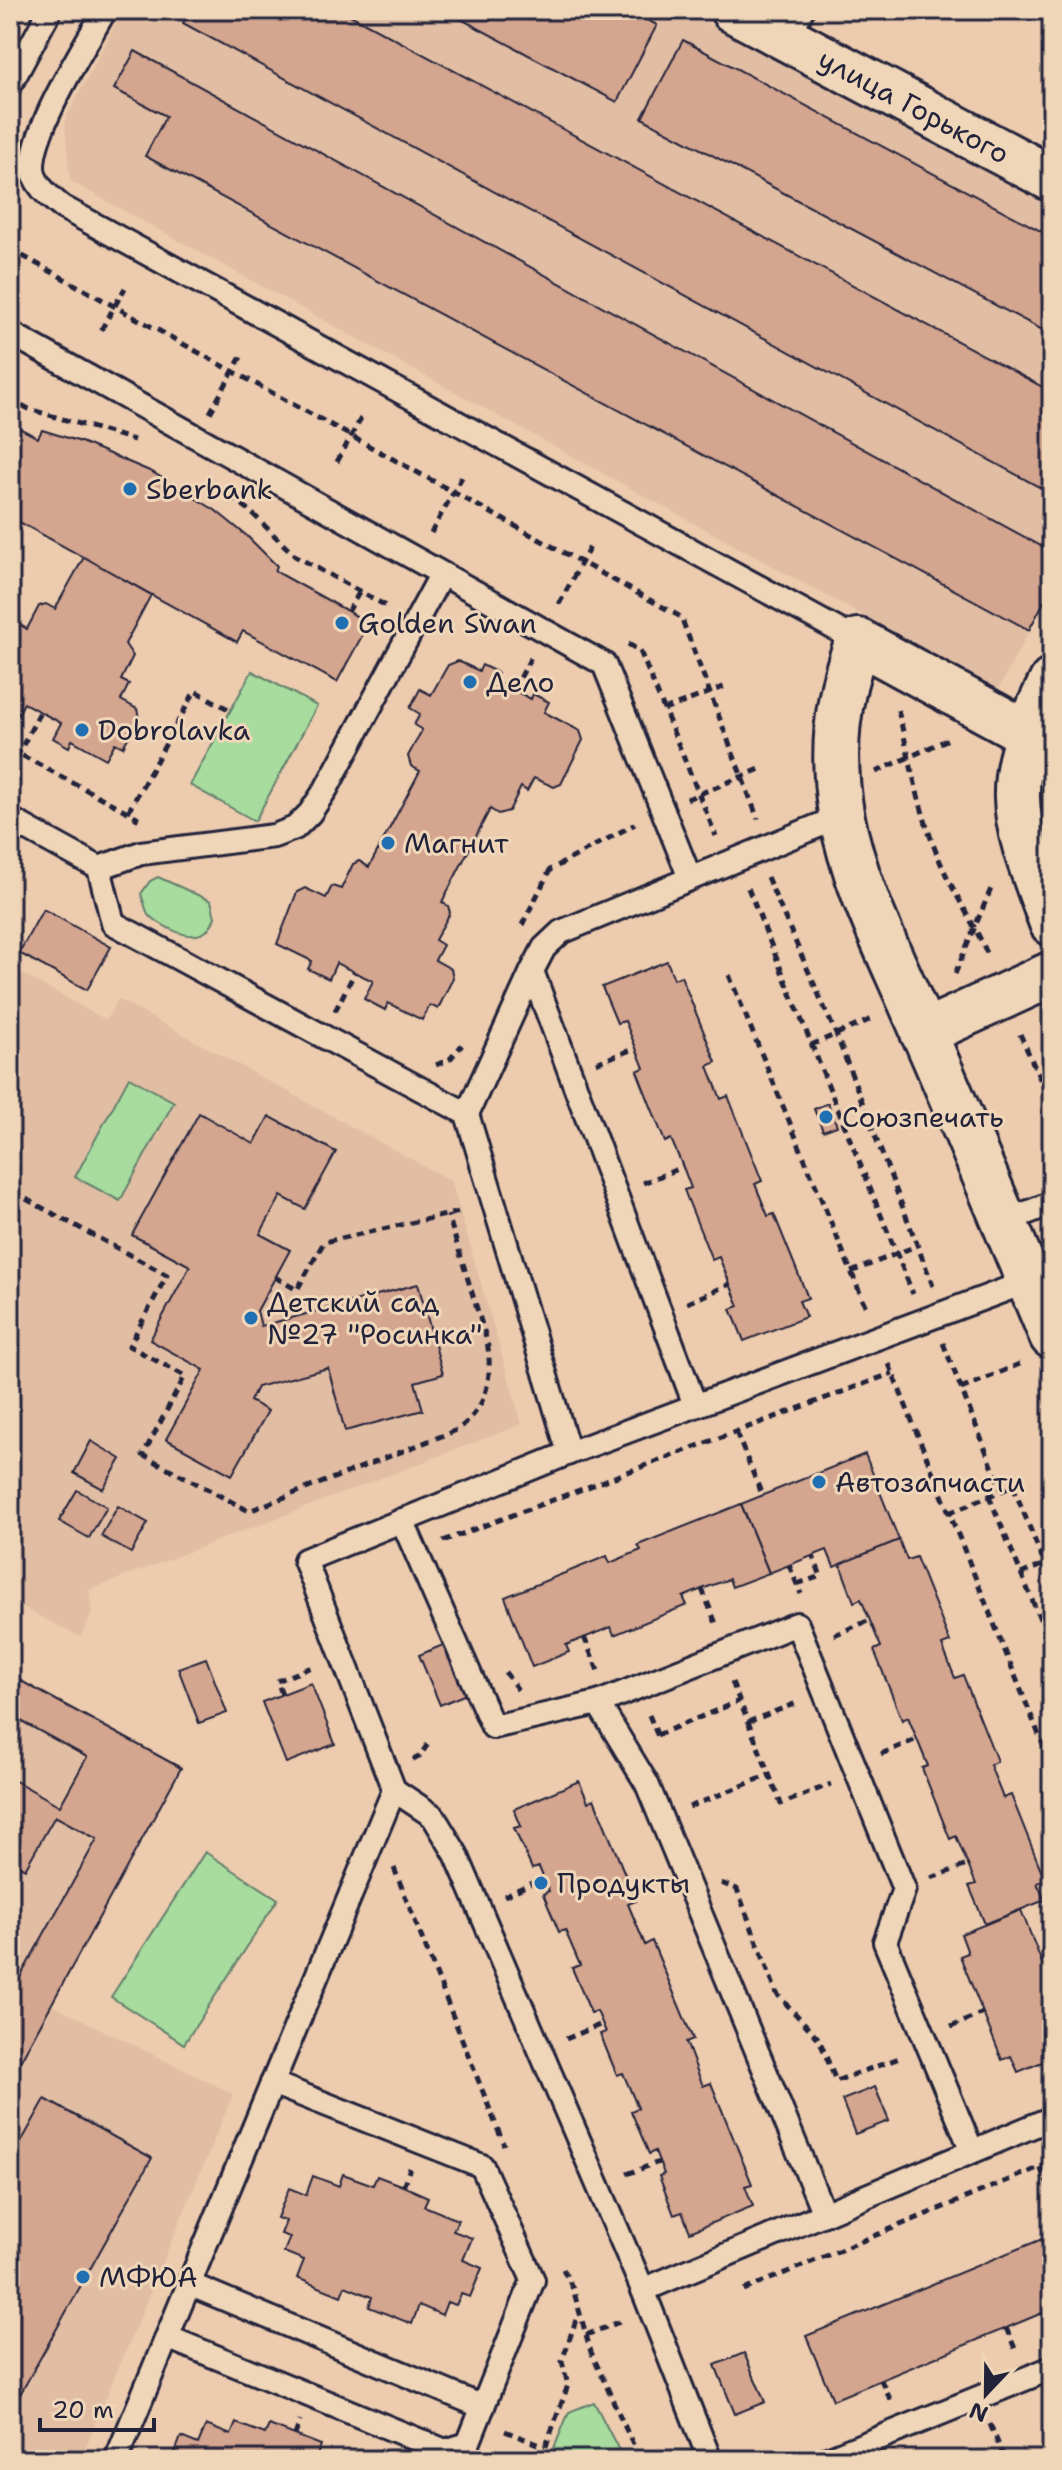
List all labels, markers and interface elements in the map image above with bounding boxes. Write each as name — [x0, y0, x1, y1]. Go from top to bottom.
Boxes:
street label: улица Горького — [812, 40, 1016, 172]
place label: Sberbank — [146, 470, 273, 508]
marker: Sberbank — [121, 480, 139, 498]
place label: Golden Swan — [358, 604, 537, 642]
marker: Golden Swan — [333, 614, 351, 632]
place label: Дело — [486, 663, 555, 701]
marker: Дело — [461, 673, 479, 691]
place label: Dobrolavka — [98, 711, 250, 749]
marker: Dobrolavka — [73, 721, 91, 739]
place label: Магнит — [404, 824, 509, 862]
marker: Магнит — [379, 834, 397, 852]
place label: Союзпечать — [842, 1098, 1004, 1136]
marker: Союзпечать — [817, 1108, 835, 1126]
place label: Детский сад №27 "Росинка" — [267, 1283, 482, 1353]
marker: Детский сад №27 "Росинка" — [242, 1309, 260, 1327]
place label: Автозапчасти — [835, 1463, 1025, 1501]
marker: Автозапчасти — [810, 1473, 828, 1491]
place label: Продукты — [557, 1864, 690, 1902]
marker: Продукты — [532, 1874, 550, 1892]
place label: МФЮА — [99, 2258, 198, 2296]
marker: МФЮА — [74, 2268, 92, 2286]
north arrow — [946, 2354, 1026, 2434]
scale bar — [40, 2382, 154, 2432]
text: 20 m — [52, 2394, 114, 2426]
text: N — [965, 2395, 992, 2429]

